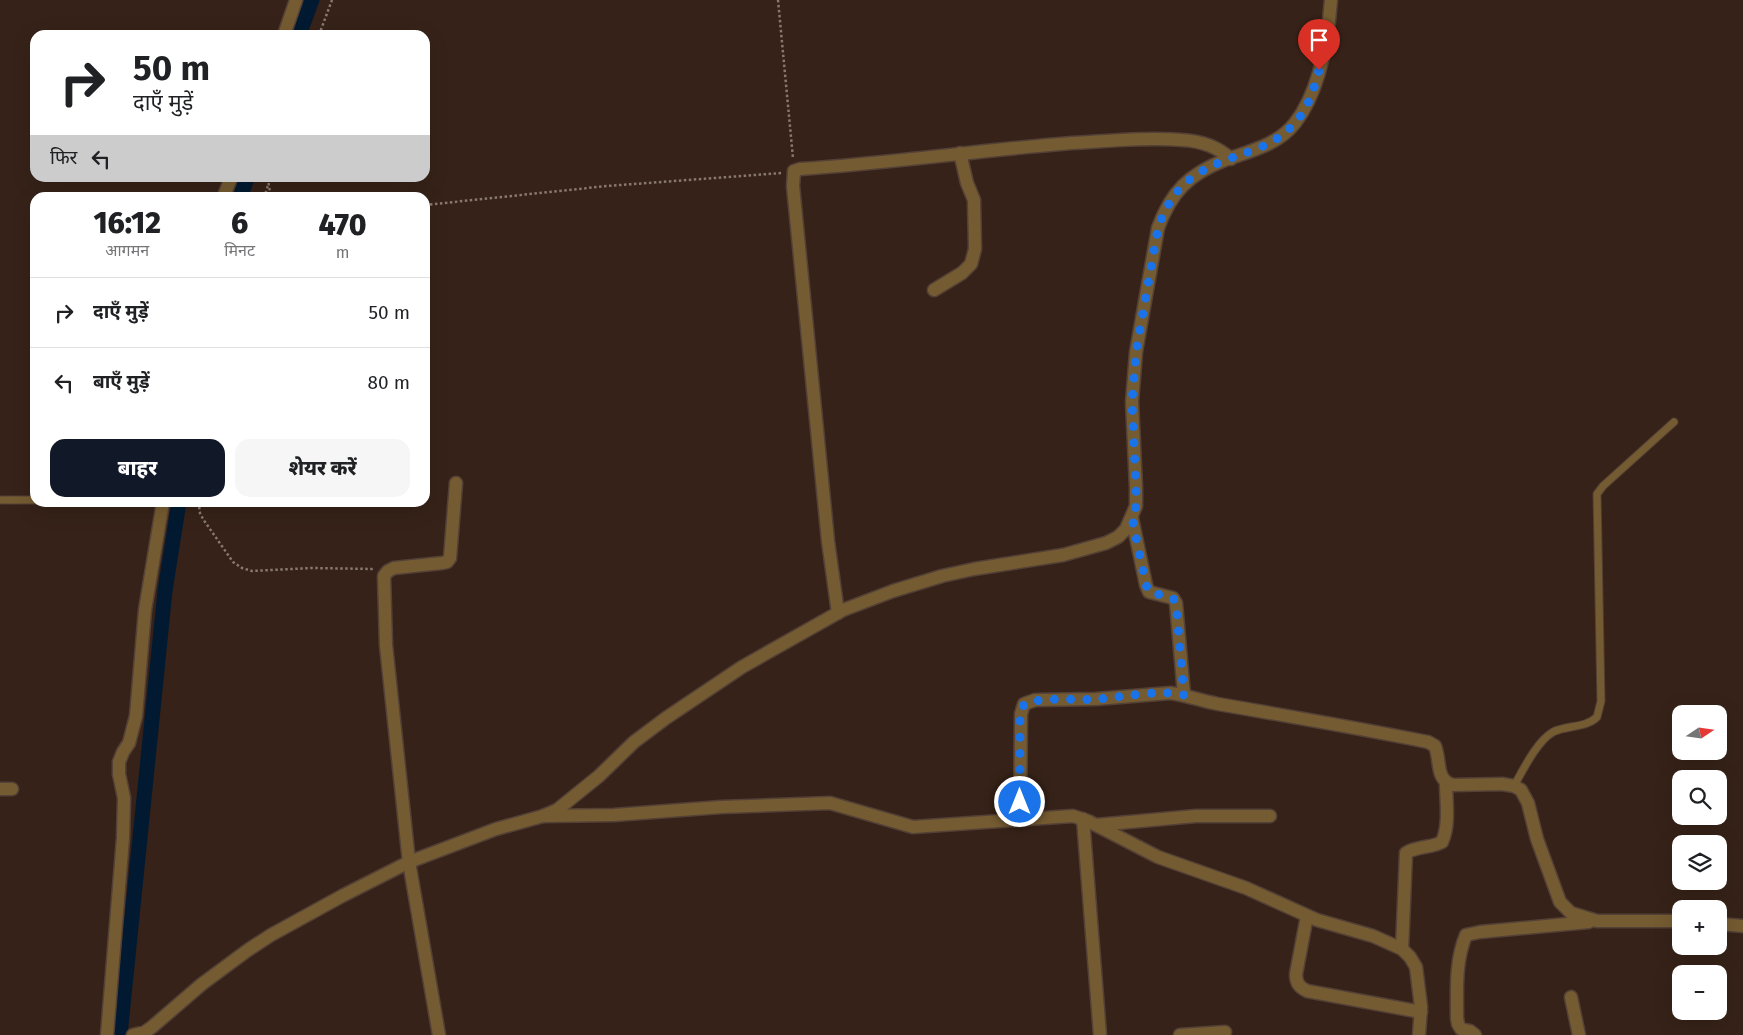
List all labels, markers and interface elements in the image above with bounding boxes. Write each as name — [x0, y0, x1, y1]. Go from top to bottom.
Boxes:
pin — [1298, 19, 1340, 70]
icon: arrive — [1305, 26, 1333, 54]
text: 50 m — [133, 47, 210, 89]
icon: right — [50, 50, 115, 115]
text: दाएँ मुड़ें — [133, 89, 193, 116]
icon: left — [87, 145, 115, 173]
text: फिर — [50, 146, 77, 169]
text: 16:12 — [93, 205, 161, 241]
text: 6 — [231, 205, 248, 241]
text: 470 — [318, 207, 367, 243]
text: आगमन — [105, 241, 149, 260]
text: मिनट — [224, 241, 255, 260]
text: m — [336, 243, 349, 262]
icon: right — [50, 299, 78, 327]
text: दाएँ मुड़ें — [93, 300, 149, 323]
text: 50 m — [369, 301, 410, 324]
icon: left — [50, 369, 78, 397]
text: बाएँ मुड़ें — [93, 370, 150, 393]
text: 80 m — [368, 371, 410, 394]
button: बाहर — [50, 439, 225, 497]
button: शेयर करें — [235, 439, 410, 497]
north arrow — [1672, 705, 1728, 760]
map controls — [1672, 705, 1727, 1020]
button: search — [1672, 770, 1727, 825]
position arrow — [993, 775, 1045, 827]
button: layers — [1672, 835, 1727, 890]
button: + — [1672, 900, 1727, 955]
button: − — [1672, 965, 1727, 1020]

